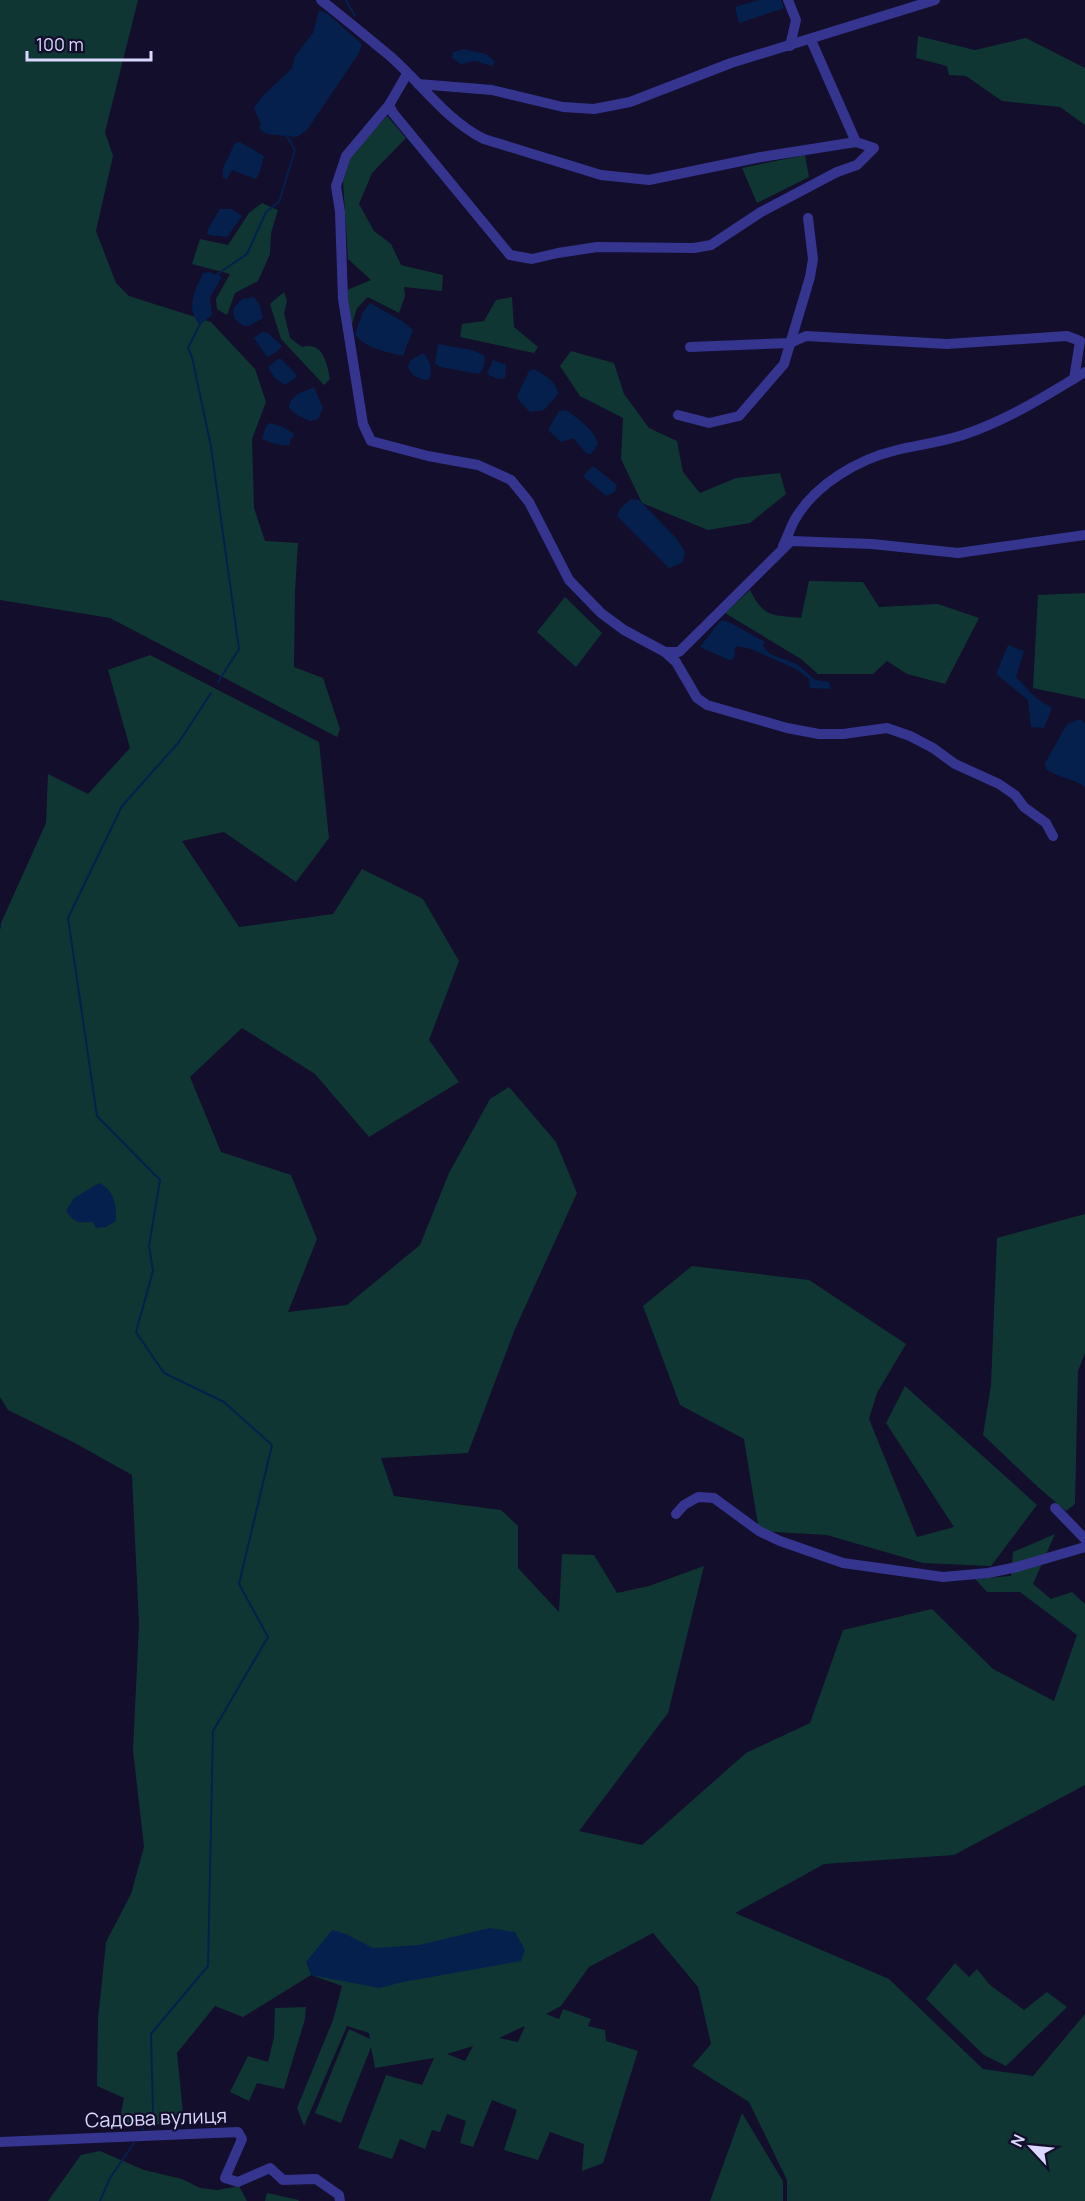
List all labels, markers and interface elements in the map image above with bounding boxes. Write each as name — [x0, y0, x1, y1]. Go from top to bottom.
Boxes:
scale bar — [27, 24, 152, 62]
text: 100 m — [36, 32, 84, 56]
street label: Садова вулиця — [84, 2102, 228, 2133]
north arrow — [1001, 2117, 1061, 2177]
text: N — [1005, 2130, 1030, 2150]

